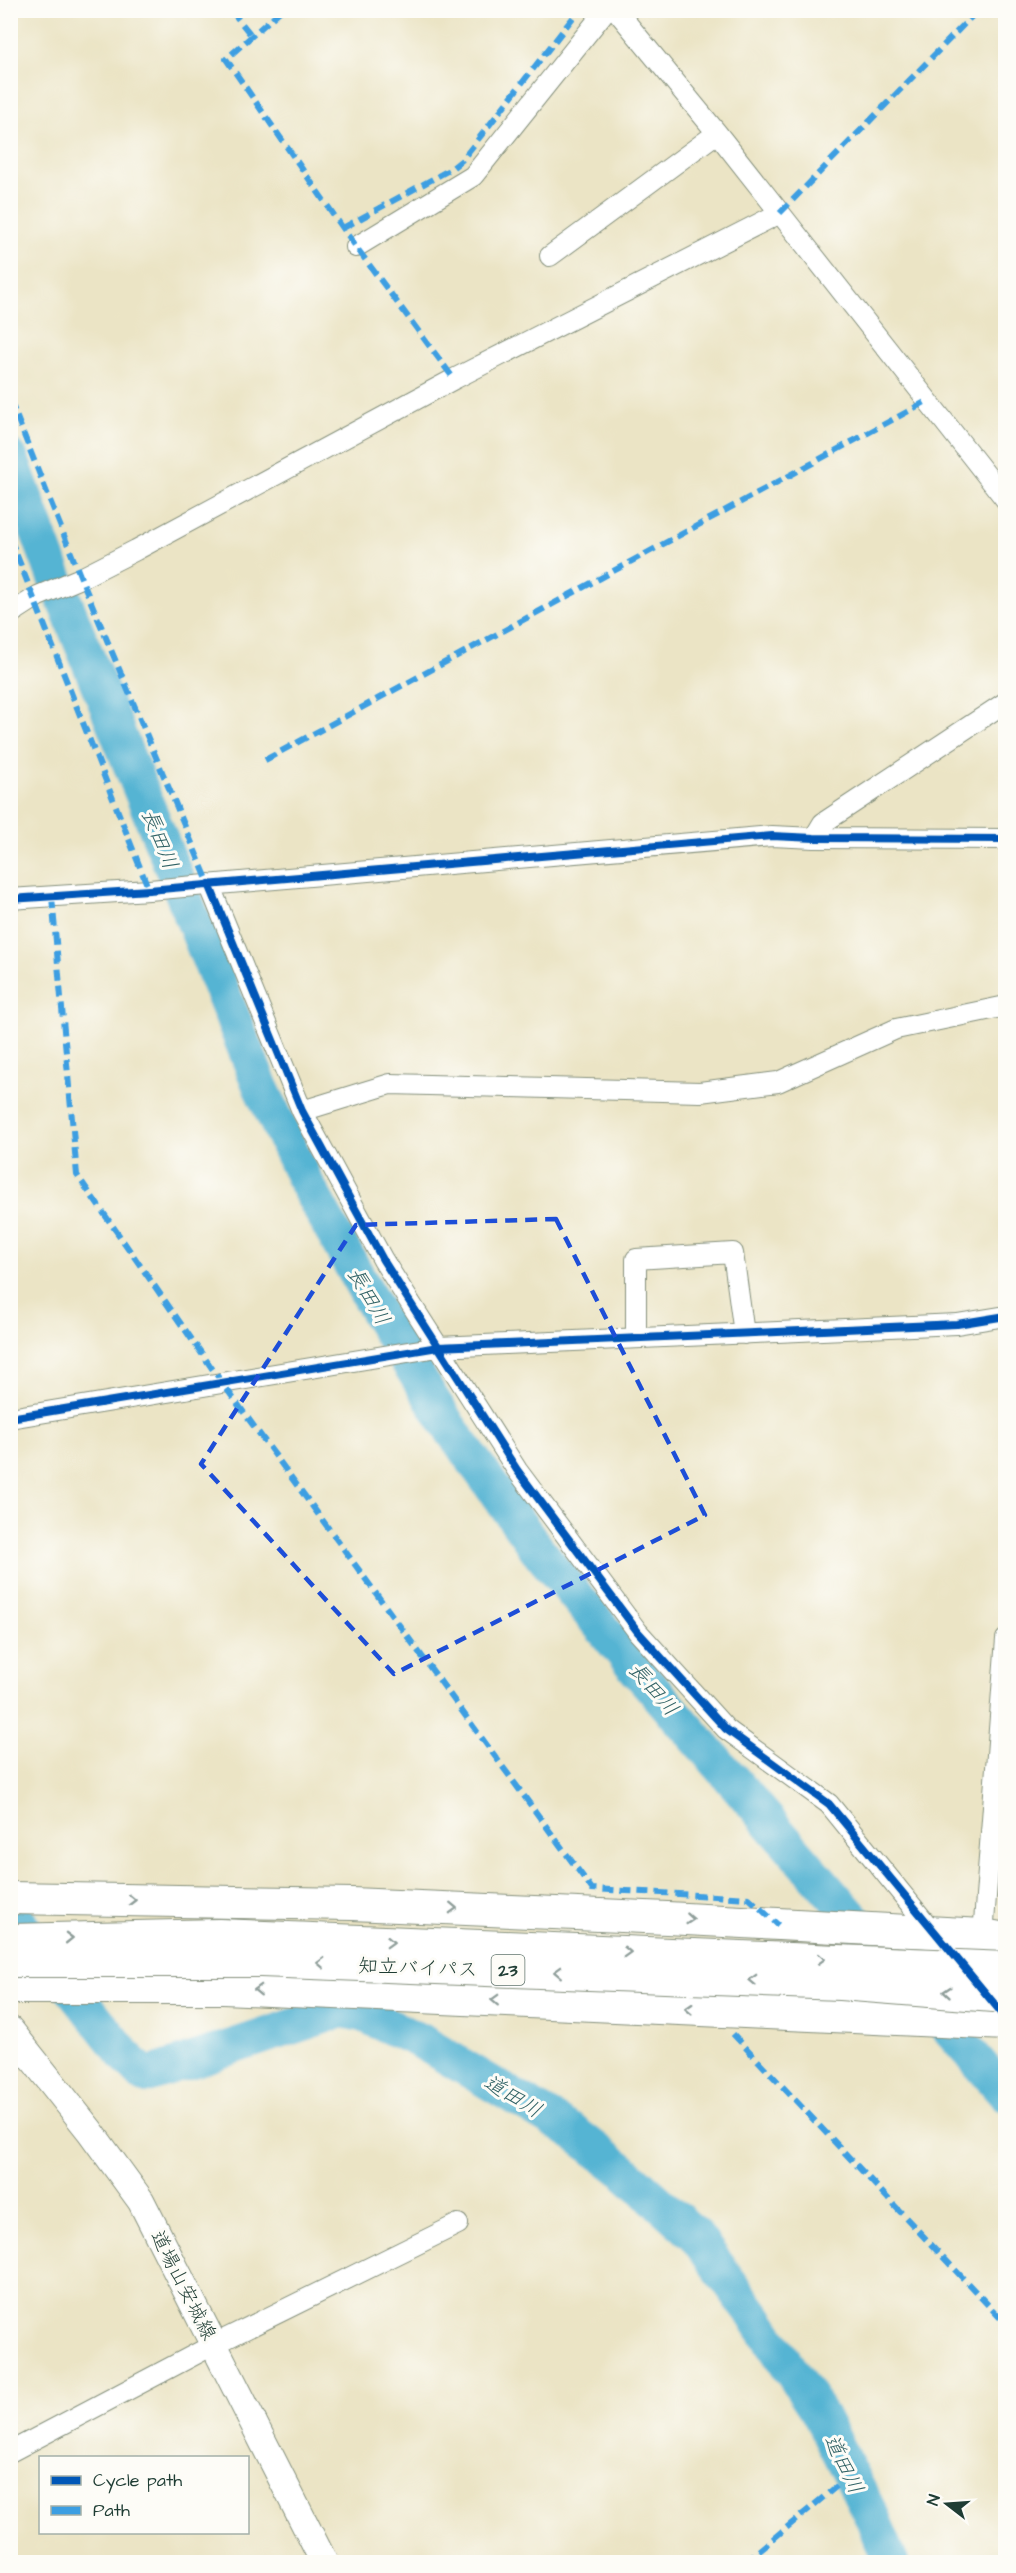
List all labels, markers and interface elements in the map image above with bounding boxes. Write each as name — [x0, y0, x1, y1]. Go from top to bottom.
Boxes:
water label: 長田川 — [134, 805, 185, 874]
water label: 長田川 — [340, 1262, 397, 1331]
water label: 長田川 — [622, 1656, 685, 1723]
one-way arrow — [127, 1894, 136, 1907]
one-way arrow — [448, 1902, 457, 1915]
one-way arrow — [685, 1912, 694, 1925]
one-way arrow — [64, 1932, 73, 1945]
one-way arrow — [385, 1936, 394, 1948]
one-way arrow — [622, 1945, 631, 1958]
street label: 知立バイパス — [358, 1952, 478, 1984]
one-way arrow — [817, 1953, 826, 1966]
road number: 23 — [492, 1955, 524, 1985]
one-way arrow — [316, 1957, 325, 1969]
one-way arrow — [553, 1966, 562, 1979]
one-way arrow — [748, 1974, 757, 1987]
one-way arrow — [253, 1983, 262, 1996]
one-way arrow — [943, 1986, 952, 1999]
one-way arrow — [490, 1993, 499, 2006]
one-way arrow — [685, 2002, 694, 2015]
water label: 道田川 — [478, 2068, 547, 2125]
street label: 道場山安城線 — [143, 2226, 223, 2345]
water label: 道田川 — [817, 2430, 870, 2499]
legend — [39, 2456, 249, 2534]
text: Cycle path — [93, 2468, 182, 2494]
north arrow — [917, 2474, 977, 2534]
text: N — [922, 2492, 946, 2508]
text: Path — [93, 2498, 130, 2523]

